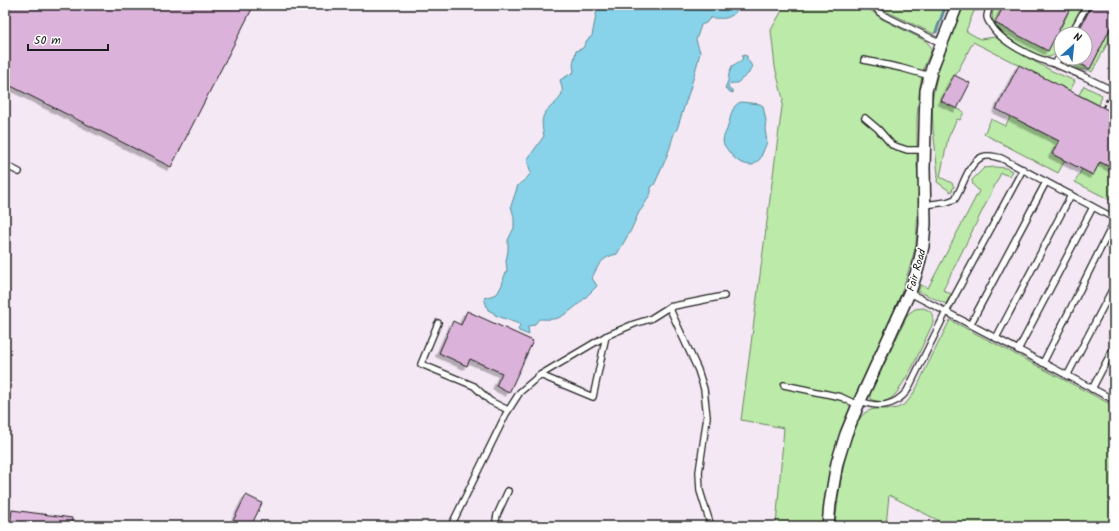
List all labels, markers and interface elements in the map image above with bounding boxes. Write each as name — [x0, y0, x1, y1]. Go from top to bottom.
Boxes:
scale bar — [28, 26, 108, 52]
north arrow — [1053, 26, 1093, 66]
text: N — [1070, 28, 1084, 48]
text: 50 m — [34, 31, 61, 50]
street label: Fair Road — [902, 246, 932, 294]

